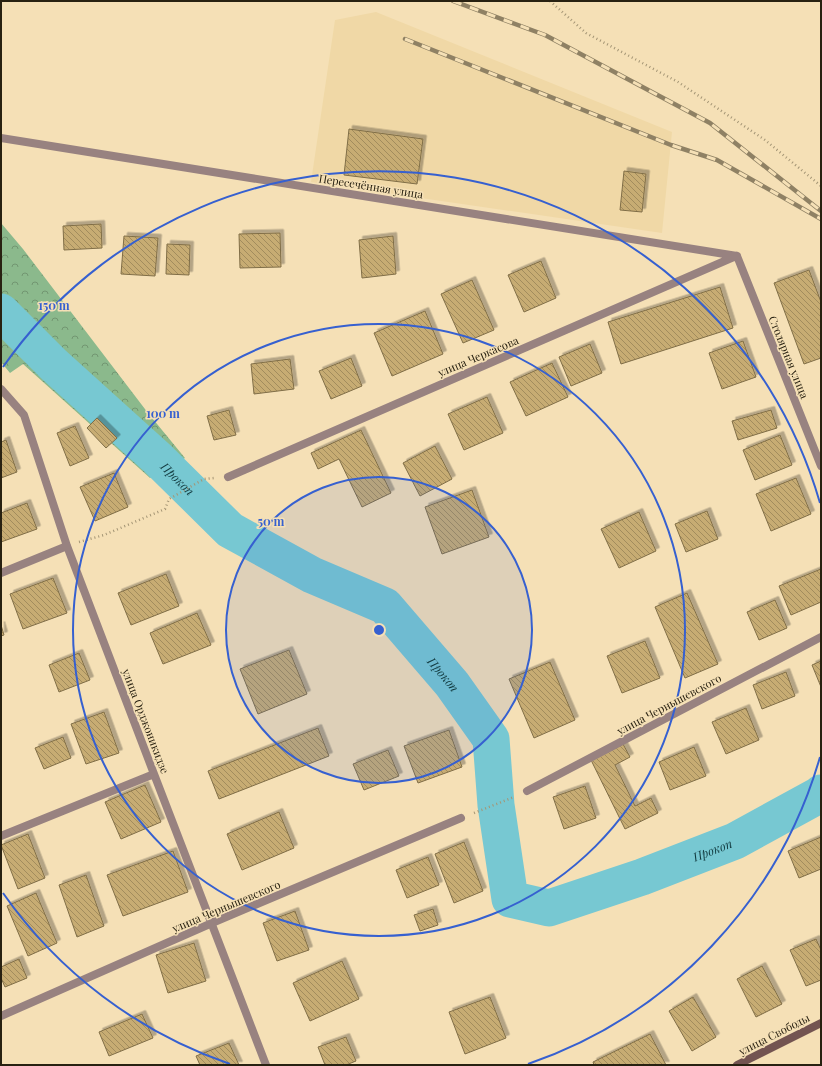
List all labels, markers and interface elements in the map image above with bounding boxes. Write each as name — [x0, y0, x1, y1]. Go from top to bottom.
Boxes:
street label: Пересечённая улица — [318, 170, 425, 202]
text: 150 m — [38, 297, 70, 313]
street label: Столярная улица — [766, 313, 813, 401]
street label: улица Черкасова — [434, 332, 521, 380]
text: 100 m — [146, 405, 180, 421]
water label: Прокоп — [157, 458, 198, 499]
text: 50 m — [258, 513, 285, 529]
centre of rings — [372, 623, 386, 637]
water label: Прокоп — [424, 653, 463, 695]
street label: улица Орджоникидзе — [119, 666, 173, 776]
street label: улица Чернышевского — [613, 670, 724, 738]
water label: Прокоп — [689, 835, 734, 865]
street label: улица Чернышевского — [169, 876, 282, 936]
street label: улица Свободы — [735, 1009, 813, 1059]

